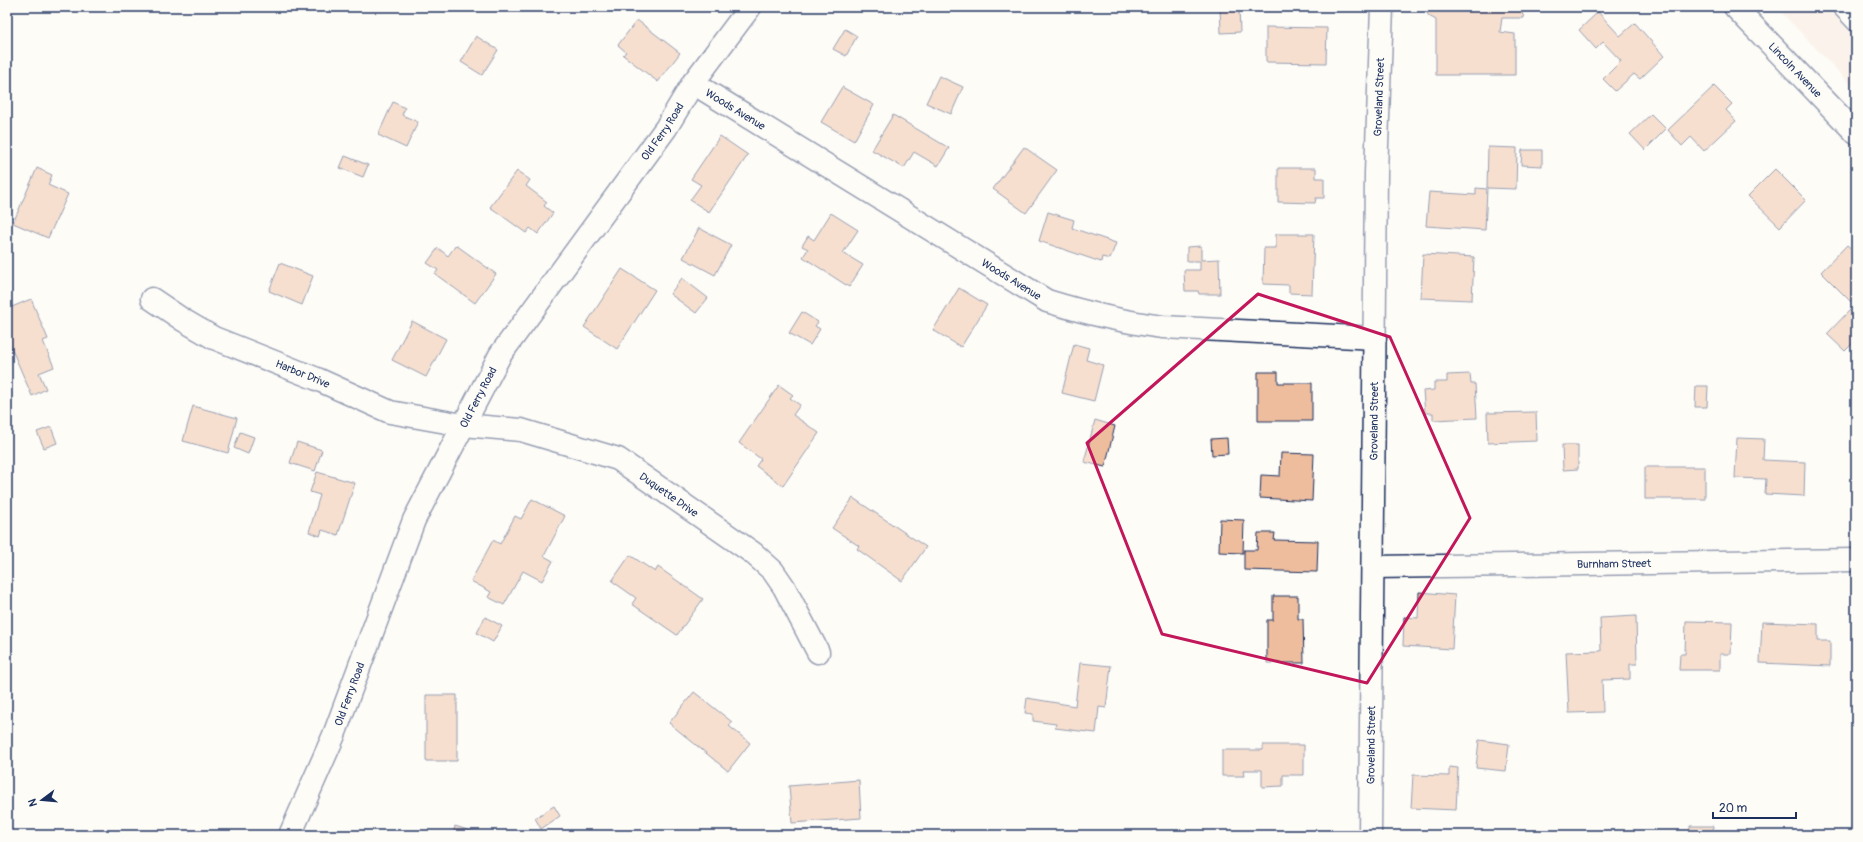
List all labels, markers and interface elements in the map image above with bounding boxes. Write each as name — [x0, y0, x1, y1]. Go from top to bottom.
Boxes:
street label: Lincoln Avenue — [1766, 40, 1825, 100]
street label: Groveland Street — [1371, 57, 1387, 137]
street label: Woods Avenue — [703, 86, 768, 133]
street label: Old Ferry Road — [638, 100, 686, 163]
street label: Woods Avenue — [979, 256, 1044, 303]
street label: Harbor Drive — [274, 357, 332, 391]
street label: Old Ferry Road — [457, 365, 499, 430]
street label: Groveland Street — [1367, 381, 1381, 460]
street label: Duquette Drive — [637, 470, 701, 520]
street label: Burnham Street — [1577, 556, 1652, 571]
street label: Old Ferry Road — [331, 660, 367, 728]
street label: Groveland Street — [1364, 705, 1378, 784]
north arrow — [22, 780, 62, 820]
scale bar — [1713, 794, 1796, 820]
text: N — [25, 797, 40, 808]
text: 20 m — [1719, 801, 1748, 816]

